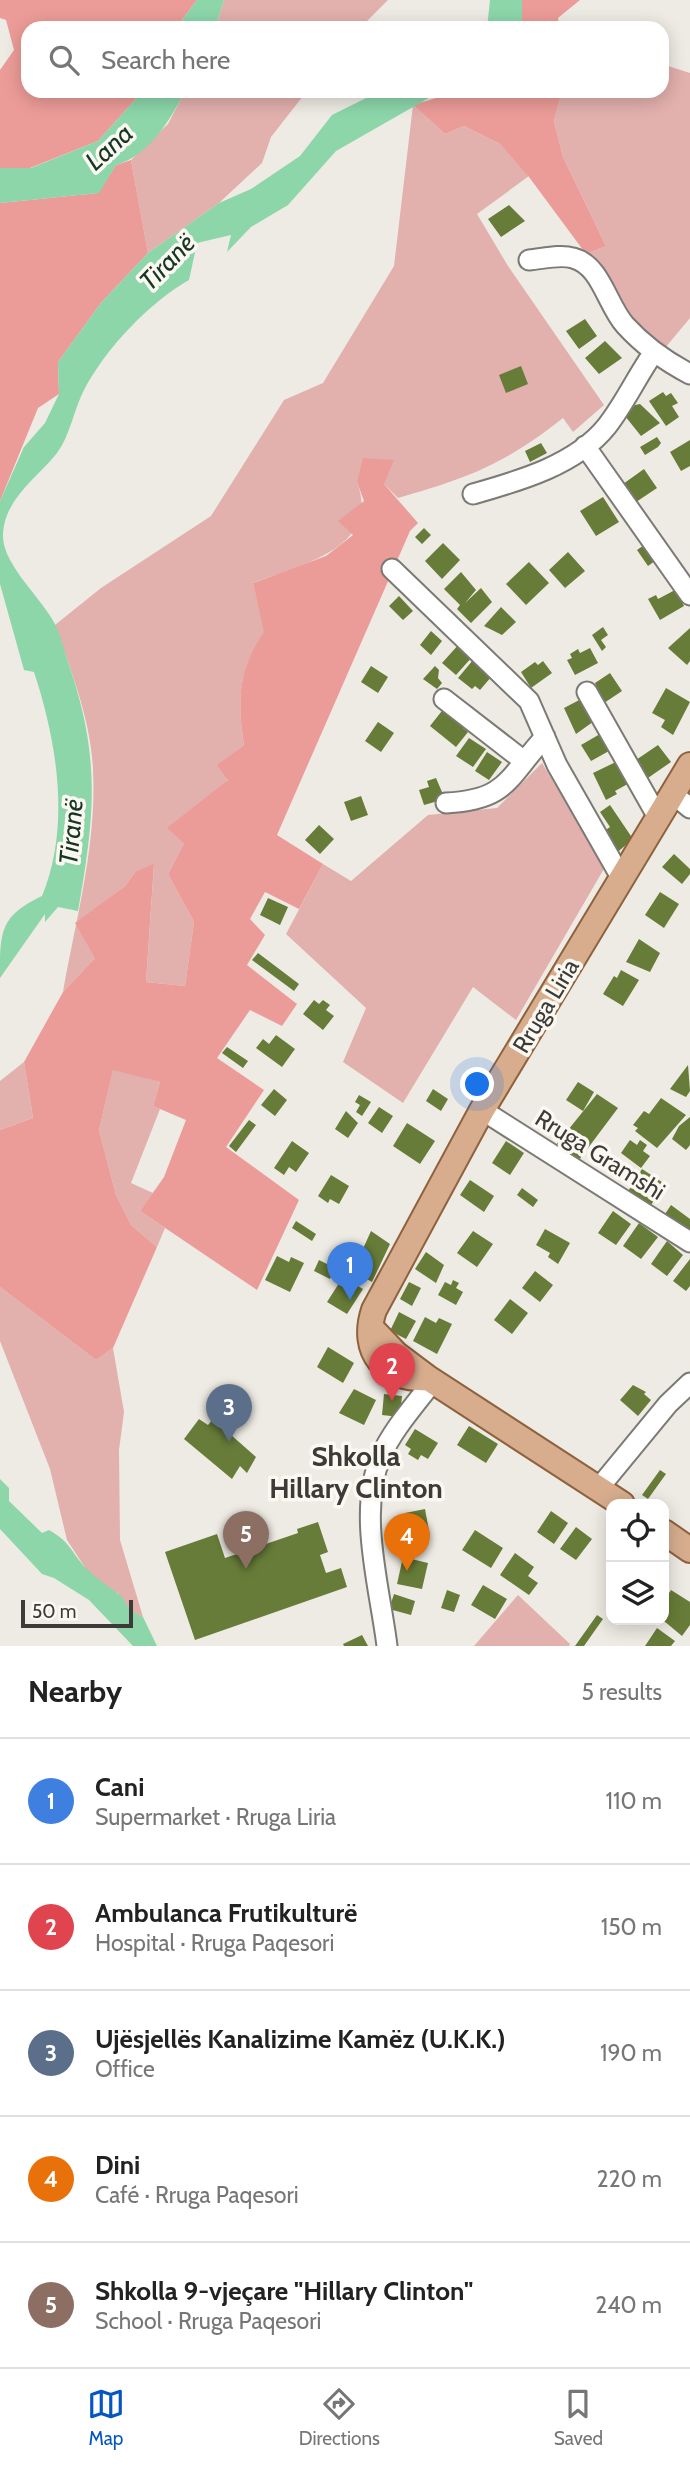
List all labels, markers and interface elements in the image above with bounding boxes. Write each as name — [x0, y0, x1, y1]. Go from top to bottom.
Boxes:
search box — [21, 21, 669, 98]
icon: search — [45, 41, 83, 79]
text: Search here — [101, 44, 230, 76]
water label: Lana — [78, 117, 140, 177]
water label: Tiranë — [133, 226, 202, 297]
water label: Tiranë — [52, 797, 90, 866]
street label: Rruga Liria — [506, 953, 585, 1058]
your location — [460, 1067, 494, 1101]
street label: Rruga Gramshi — [530, 1103, 670, 1206]
pin: 1 — [327, 1242, 373, 1300]
pin: 2 — [369, 1343, 415, 1401]
pin: 3 — [206, 1384, 252, 1442]
district label: Shkolla Hillary Clinton — [269, 1439, 443, 1505]
map controls — [606, 1499, 669, 1625]
button: locate — [606, 1499, 669, 1562]
pin: 5 — [223, 1511, 269, 1569]
pin: 4 — [384, 1513, 430, 1571]
button: layers — [606, 1562, 669, 1625]
scale bar — [21, 1597, 133, 1629]
text: 50 m — [32, 1600, 76, 1623]
text: Nearby — [28, 1673, 122, 1710]
text: 5 results — [581, 1678, 662, 1706]
text: Cani — [95, 1771, 144, 1803]
text: 1 — [47, 1787, 55, 1815]
text: 110 m — [606, 1787, 662, 1815]
text: Supermarket · Rruga Liria — [95, 1803, 336, 1831]
text: Ambulanca Frutikulturë — [95, 1897, 357, 1929]
text: 2 — [45, 1913, 57, 1941]
text: 150 m — [601, 1913, 662, 1941]
text: Hospital · Rruga Paqesori — [95, 1929, 334, 1957]
text: Ujësjellës Kanalizime Kamëz (U.K.K.) — [95, 2023, 506, 2055]
text: 3 — [45, 2039, 57, 2067]
text: 190 m — [600, 2039, 662, 2067]
text: Office — [95, 2055, 155, 2083]
text: Dini — [95, 2149, 140, 2181]
text: 4 — [44, 2165, 58, 2193]
text: 220 m — [596, 2165, 662, 2193]
text: Café · Rruga Paqesori — [95, 2181, 299, 2209]
text: Shkolla 9-vjeçare "Hillary Clinton" — [95, 2275, 473, 2307]
text: 5 — [45, 2291, 57, 2319]
text: 240 m — [595, 2291, 662, 2319]
text: School · Rruga Paqesori — [95, 2307, 321, 2335]
tab: Map — [87, 2385, 125, 2450]
tab: Directions — [299, 2385, 380, 2450]
tab: Saved — [554, 2385, 603, 2450]

